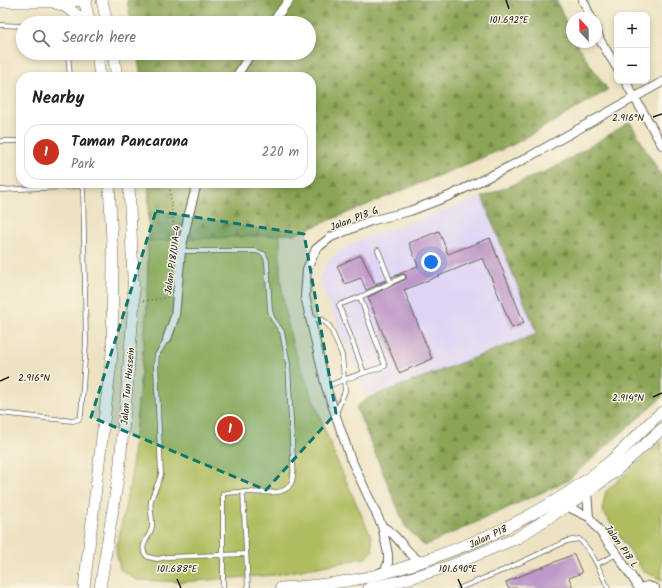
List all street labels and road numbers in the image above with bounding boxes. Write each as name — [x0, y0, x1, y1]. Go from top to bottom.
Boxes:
street label: Jalan P18 G — [328, 202, 381, 235]
street label: Jalan P18/UIA-4 — [160, 224, 186, 296]
street label: Jalan Tun Hussein — [117, 347, 139, 425]
street label: Jalan P18 — [467, 521, 511, 553]
street label: Jalan P18 L — [600, 522, 642, 572]

